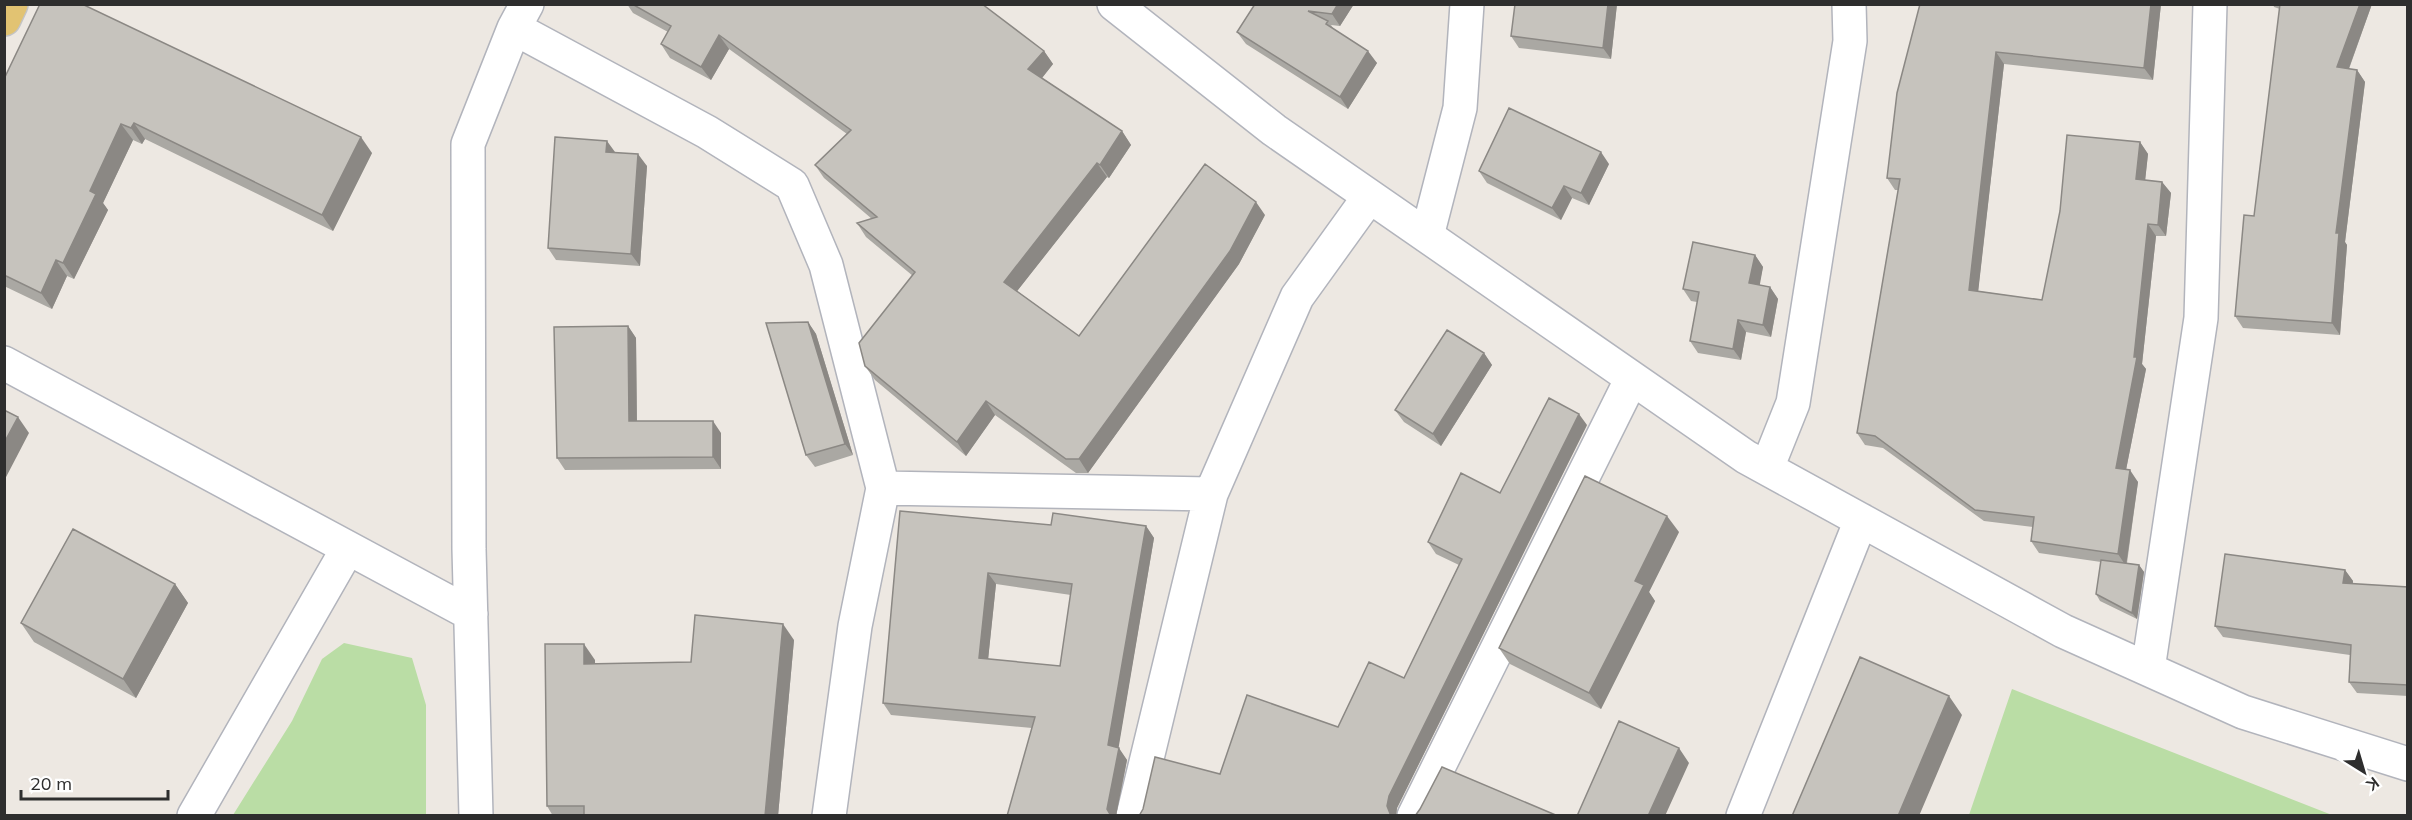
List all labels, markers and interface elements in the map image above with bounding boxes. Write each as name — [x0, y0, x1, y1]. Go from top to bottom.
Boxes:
north arrow — [2334, 742, 2394, 802]
scale bar — [21, 763, 168, 801]
text: 20 m — [30, 772, 72, 795]
text: K — [2362, 773, 2383, 796]

